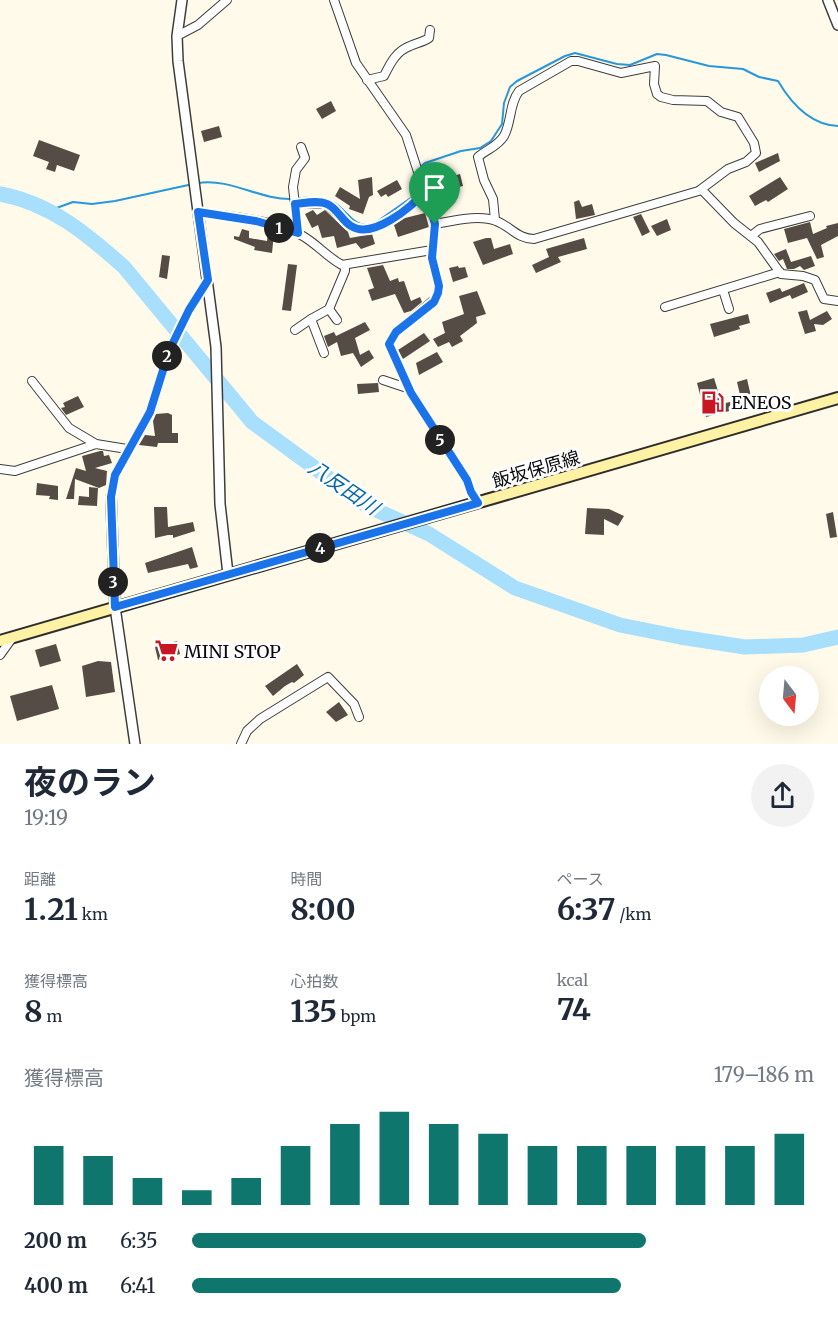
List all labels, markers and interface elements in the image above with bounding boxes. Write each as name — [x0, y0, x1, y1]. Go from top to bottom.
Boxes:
pin — [409, 162, 460, 224]
icon: arrive — [418, 171, 451, 204]
pin: 1 — [264, 213, 294, 243]
text: 1 — [275, 218, 283, 238]
pin: 2 — [152, 341, 182, 371]
text: 2 — [162, 346, 172, 366]
fuel station icon: ENEOS — [700, 389, 726, 415]
place label: ENEOS — [731, 391, 792, 414]
pin: 5 — [425, 425, 455, 455]
text: 5 — [435, 430, 445, 450]
street label: 飯坂保原線 — [490, 446, 582, 492]
water label: 八反田川 — [304, 454, 386, 521]
pin: 4 — [305, 533, 335, 563]
text: 4 — [315, 538, 325, 558]
pin: 3 — [98, 567, 128, 597]
text: 3 — [108, 572, 118, 592]
supermarket icon: MINI STOP — [153, 638, 179, 664]
place label: MINI STOP — [184, 640, 281, 663]
north arrow — [759, 666, 819, 726]
map controls — [759, 666, 819, 726]
text: 夜のラン — [24, 762, 156, 803]
button: share — [751, 764, 814, 827]
text: 19:19 — [24, 805, 68, 830]
text: 距離 — [24, 869, 56, 889]
text: 時間 — [290, 869, 322, 889]
text: ペース — [557, 869, 604, 889]
text: 1.21 — [24, 890, 78, 928]
text: 8:00 — [290, 890, 356, 928]
text: 6:37 — [557, 890, 615, 928]
text: km — [78, 904, 108, 924]
text: /km — [615, 904, 651, 924]
text: kcal — [557, 970, 588, 990]
text: 獲得標高 — [24, 971, 88, 991]
text: 心拍数 — [290, 971, 338, 991]
text: 74 — [557, 990, 591, 1028]
text: 8 — [24, 992, 43, 1030]
text: 135 — [290, 992, 337, 1030]
text: m — [43, 1006, 62, 1026]
text: bpm — [337, 1006, 376, 1026]
text: 179–186 m — [714, 1062, 814, 1087]
text: 獲得標高 — [24, 1065, 104, 1090]
text: 200 m — [24, 1228, 87, 1253]
text: 6:35 — [120, 1228, 158, 1253]
text: 400 m — [24, 1273, 88, 1298]
text: 6:41 — [120, 1273, 155, 1298]

